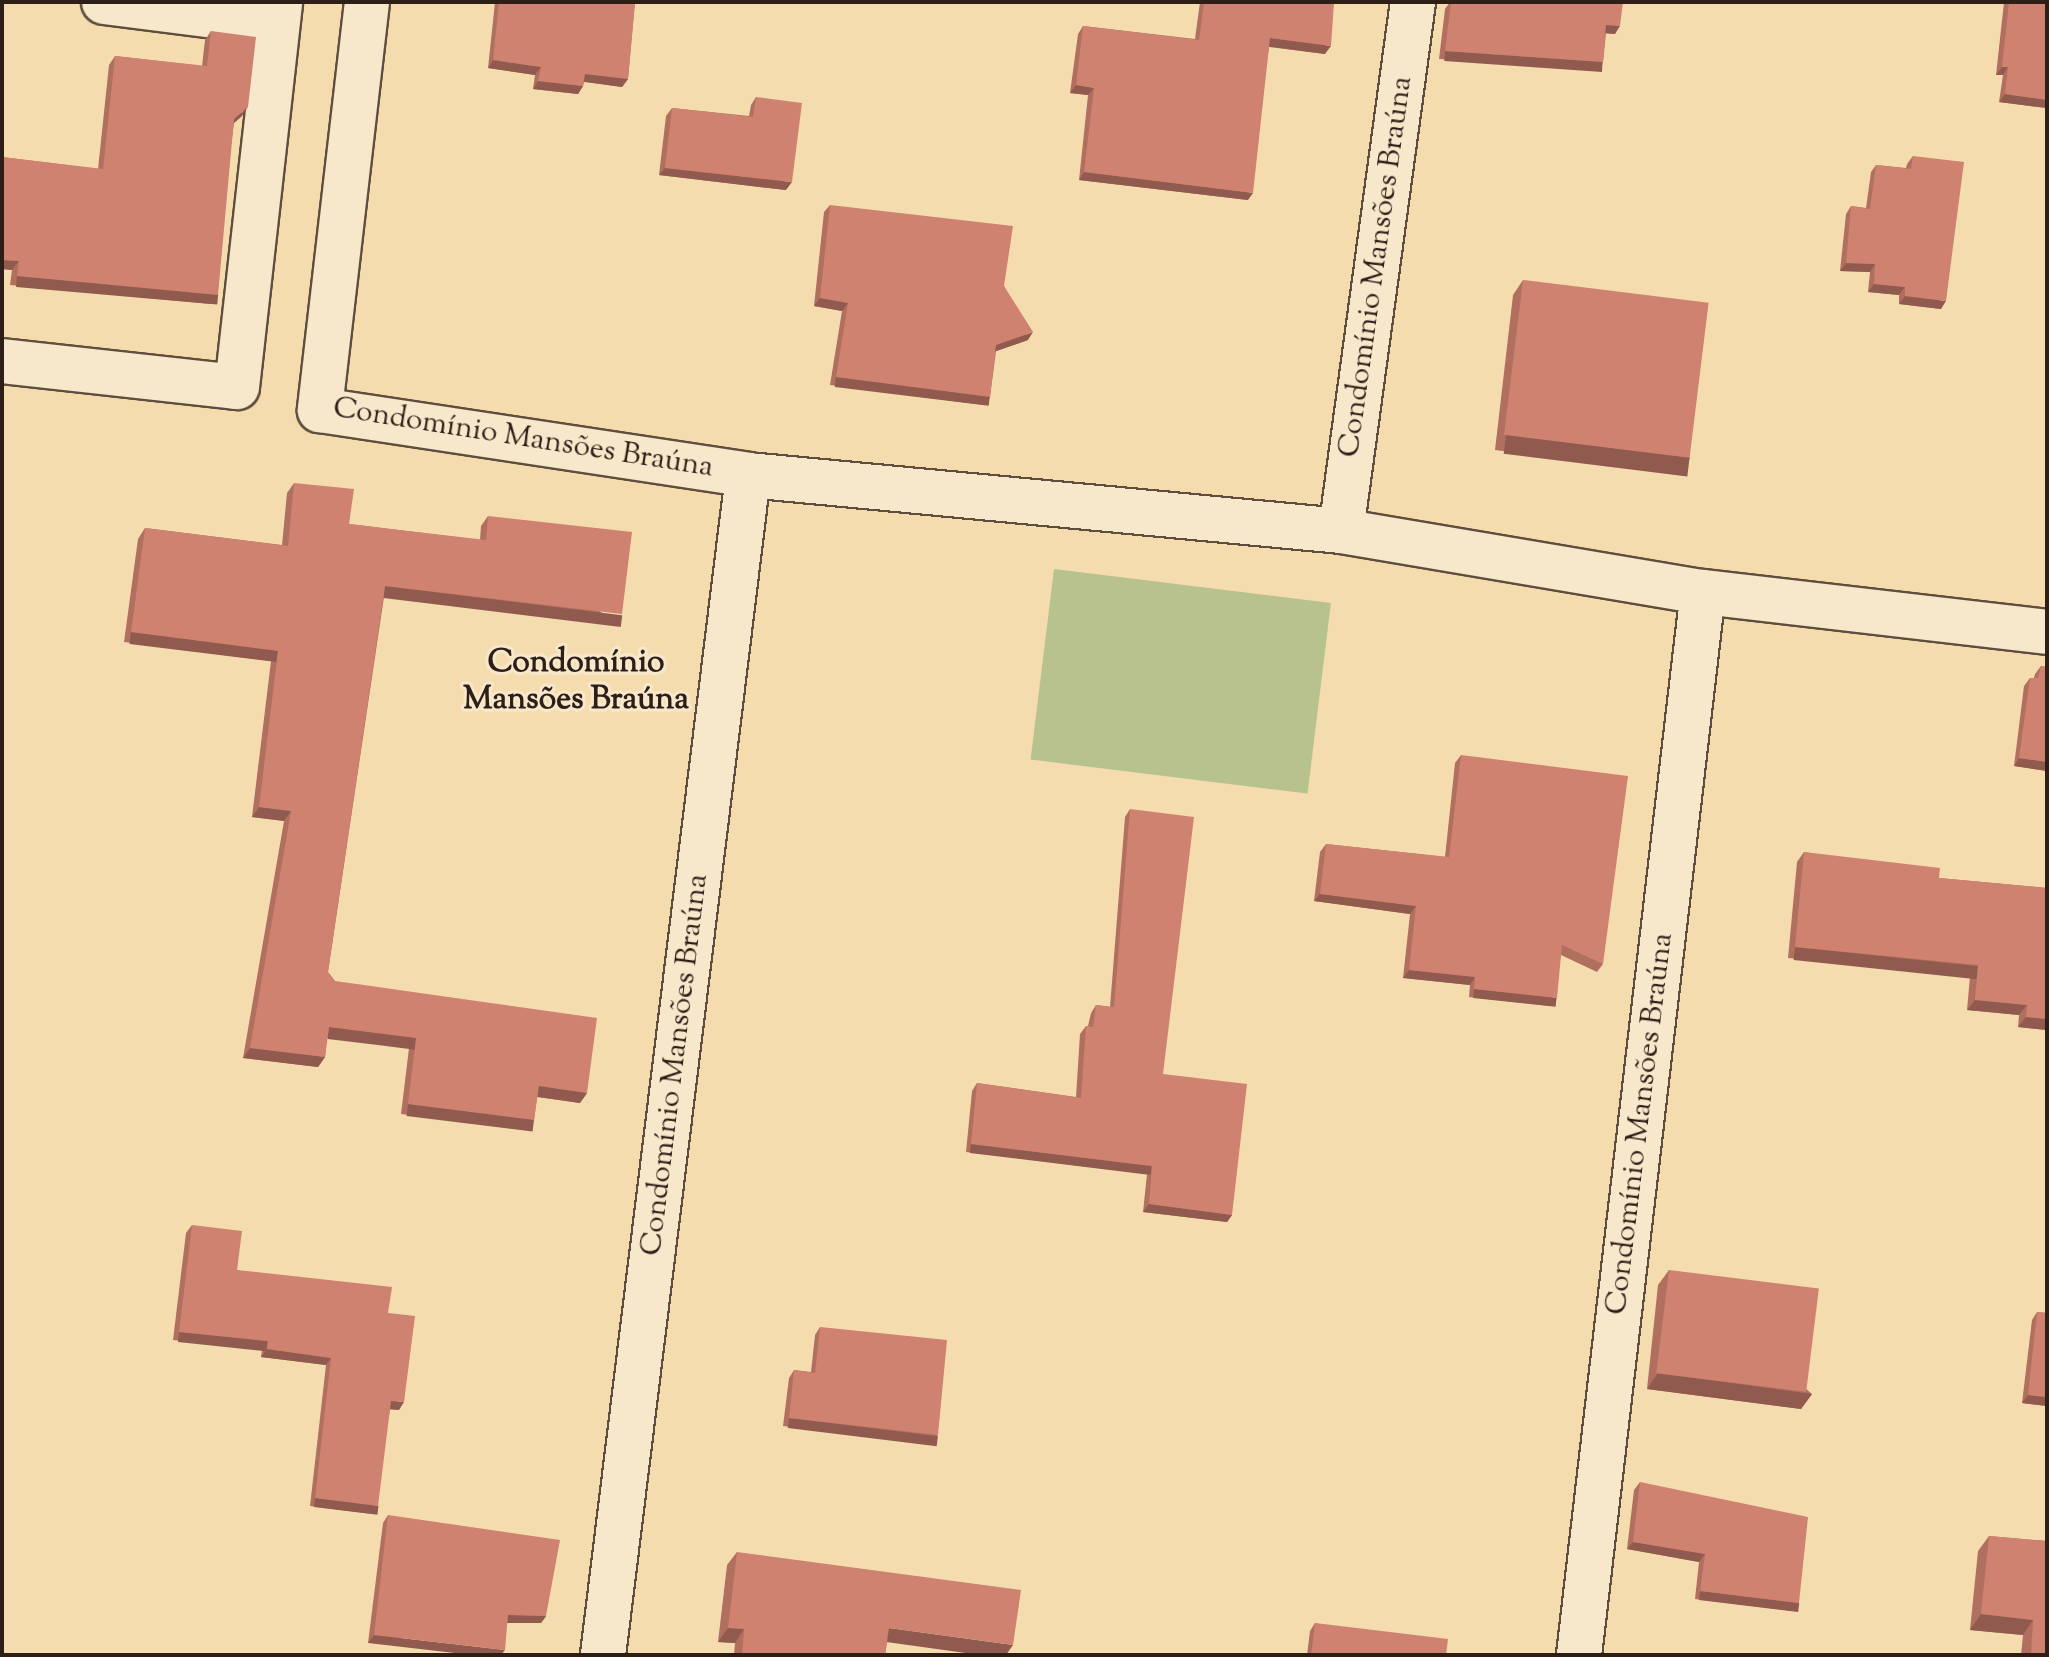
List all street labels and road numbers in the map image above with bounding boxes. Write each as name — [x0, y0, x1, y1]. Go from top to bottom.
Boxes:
street label: Condomínio Mansões Braúna — [1332, 74, 1422, 460]
street label: Condomínio Mansões Braúna — [330, 391, 716, 487]
street label: Condomínio Mansões Braúna — [635, 872, 717, 1258]
street label: Condomínio Mansões Braúna — [1600, 931, 1682, 1317]

